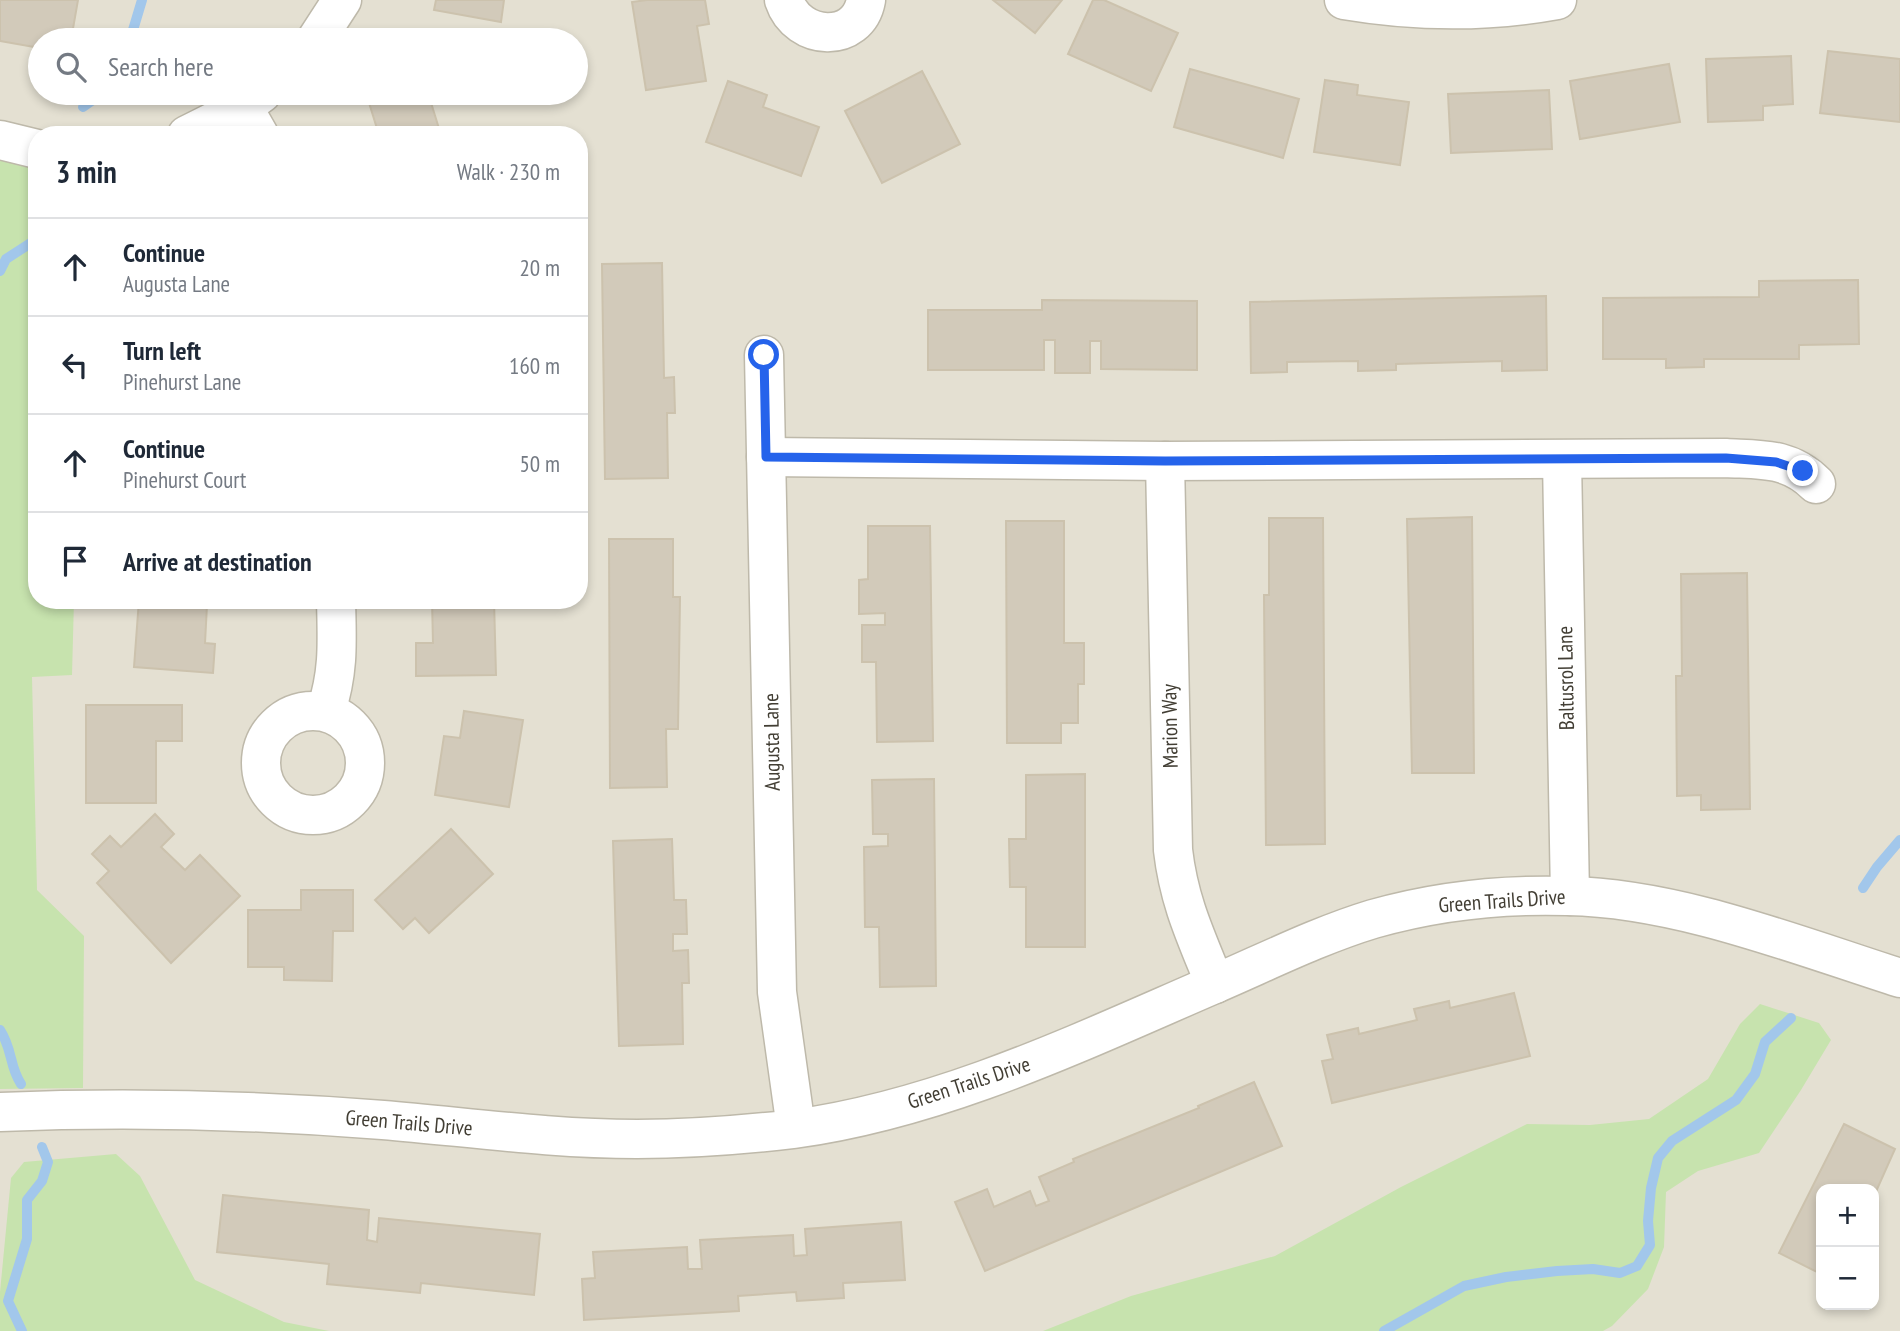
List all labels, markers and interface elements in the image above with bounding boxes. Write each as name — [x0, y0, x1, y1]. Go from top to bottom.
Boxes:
search box — [28, 28, 588, 105]
icon: search — [52, 48, 90, 86]
text: Search here — [108, 50, 214, 83]
text: 3 min — [56, 152, 117, 191]
text: Walk · 230 m — [457, 157, 560, 186]
text: Continue — [123, 236, 205, 269]
icon: ahead — [56, 248, 94, 286]
text: 20 m — [519, 253, 560, 282]
text: Augusta Lane — [123, 269, 230, 298]
text: Turn left — [123, 334, 201, 367]
route start — [748, 339, 779, 370]
icon: left — [56, 346, 94, 384]
text: 160 m — [509, 351, 560, 380]
text: Pinehurst Lane — [123, 367, 241, 396]
text: Continue — [123, 432, 205, 465]
icon: ahead — [56, 444, 94, 482]
text: 50 m — [519, 449, 560, 478]
route end — [1787, 455, 1818, 486]
text: Pinehurst Court — [123, 465, 246, 494]
icon: arrive — [56, 542, 94, 580]
text: Arrive at destination — [123, 545, 312, 578]
street label: Baltusrol Lane — [1551, 626, 1580, 730]
street label: Marion Way — [1155, 684, 1184, 768]
street label: Augusta Lane — [757, 693, 786, 791]
street label: Green Trails Drive — [1438, 883, 1566, 918]
street label: Green Trails Drive — [904, 1050, 1034, 1115]
street label: Green Trails Drive — [344, 1104, 474, 1141]
map controls — [1816, 1184, 1879, 1310]
button: + — [1816, 1184, 1879, 1247]
button: − — [1816, 1247, 1879, 1310]

